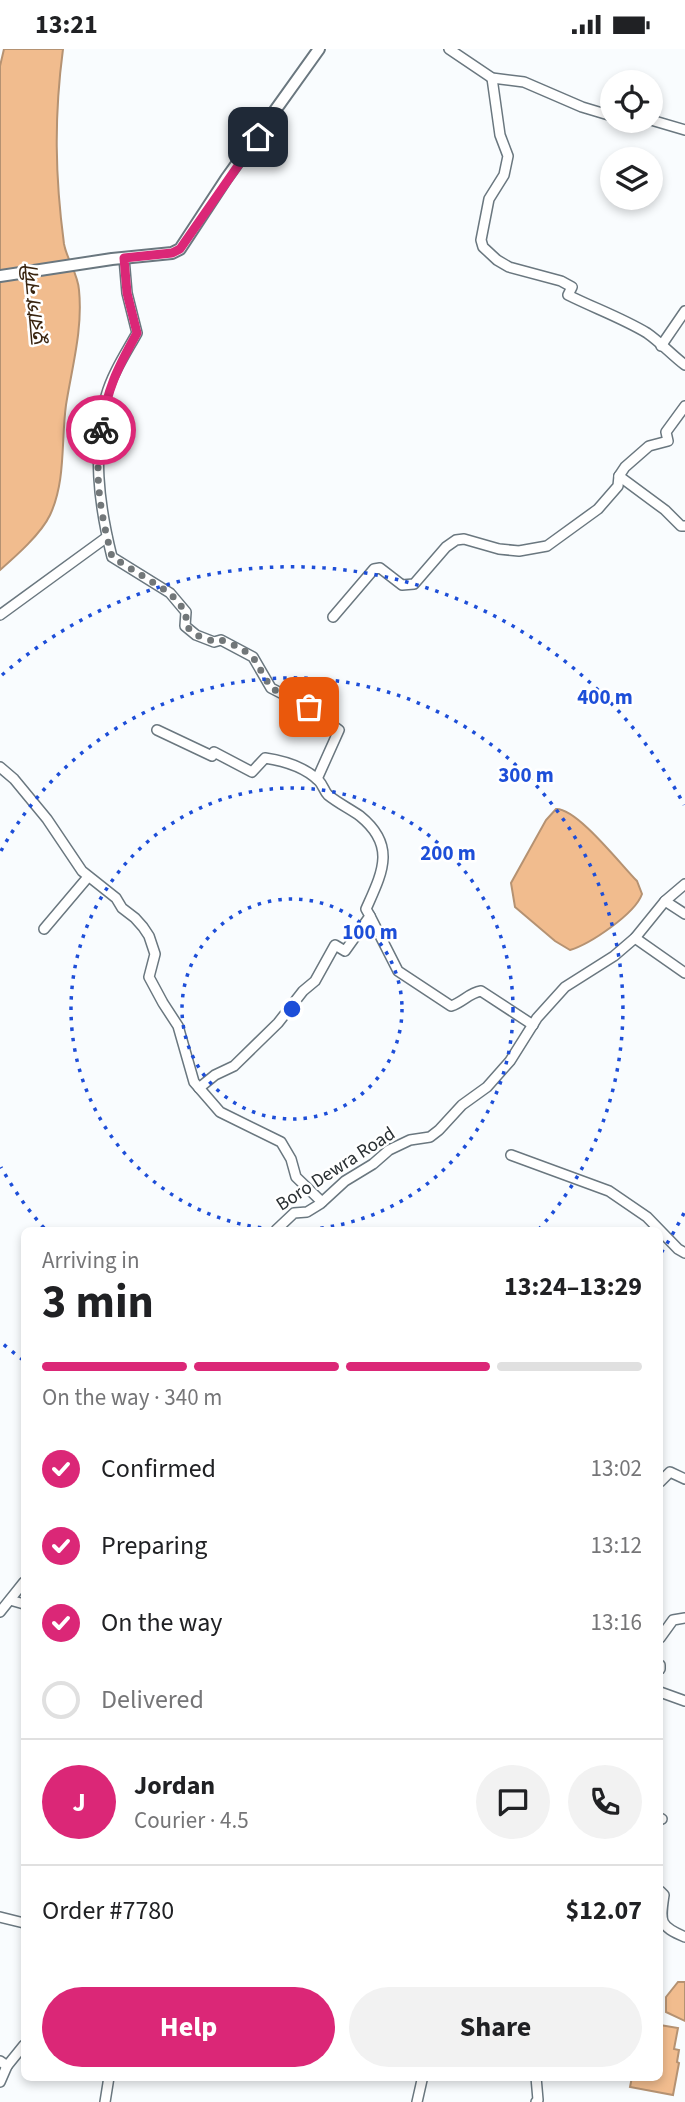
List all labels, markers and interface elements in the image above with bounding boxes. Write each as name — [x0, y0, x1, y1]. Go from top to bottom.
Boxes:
text: 13:21 — [35, 6, 98, 43]
map controls — [600, 70, 663, 210]
button: locate — [600, 70, 663, 133]
pin — [228, 107, 288, 167]
icon: home — [239, 118, 277, 156]
button: layers — [600, 147, 663, 210]
water label: তুরাগ নদী — [15, 261, 52, 348]
courier — [66, 395, 136, 465]
icon: bike — [82, 411, 120, 449]
pin — [279, 677, 339, 737]
text: 400 m — [577, 682, 633, 712]
icon: bag — [290, 688, 328, 726]
text: 300 m — [498, 760, 554, 790]
text: 200 m — [420, 838, 476, 868]
text: 100 m — [342, 917, 398, 947]
centre of rings — [280, 997, 304, 1021]
street label: Boro Dewra Road — [271, 1121, 401, 1218]
text: Arriving in — [42, 1244, 140, 1277]
text: 13:24–13:29 — [504, 1268, 642, 1305]
text: 3 min — [42, 1270, 154, 1335]
text: On the way · 340 m — [42, 1381, 222, 1414]
icon: check — [42, 1450, 80, 1488]
text: Confirmed — [101, 1450, 216, 1487]
text: 13:02 — [591, 1452, 642, 1485]
icon: check — [42, 1527, 80, 1565]
text: Preparing — [101, 1527, 207, 1564]
text: 13:12 — [591, 1529, 642, 1562]
icon: check — [42, 1604, 80, 1642]
text: On the way — [101, 1604, 222, 1641]
text: 13:16 — [591, 1606, 642, 1639]
text: Delivered — [101, 1681, 204, 1718]
button: chat — [476, 1765, 550, 1839]
button: phone — [568, 1765, 642, 1839]
text: Jordan — [134, 1767, 215, 1804]
text: J — [72, 1784, 86, 1821]
text: Courier · 4.5 — [134, 1804, 249, 1837]
text: Order #7780 — [42, 1892, 174, 1929]
text: $12.07 — [566, 1892, 642, 1929]
button: Help — [42, 1987, 335, 2067]
button: Share — [349, 1987, 642, 2067]

